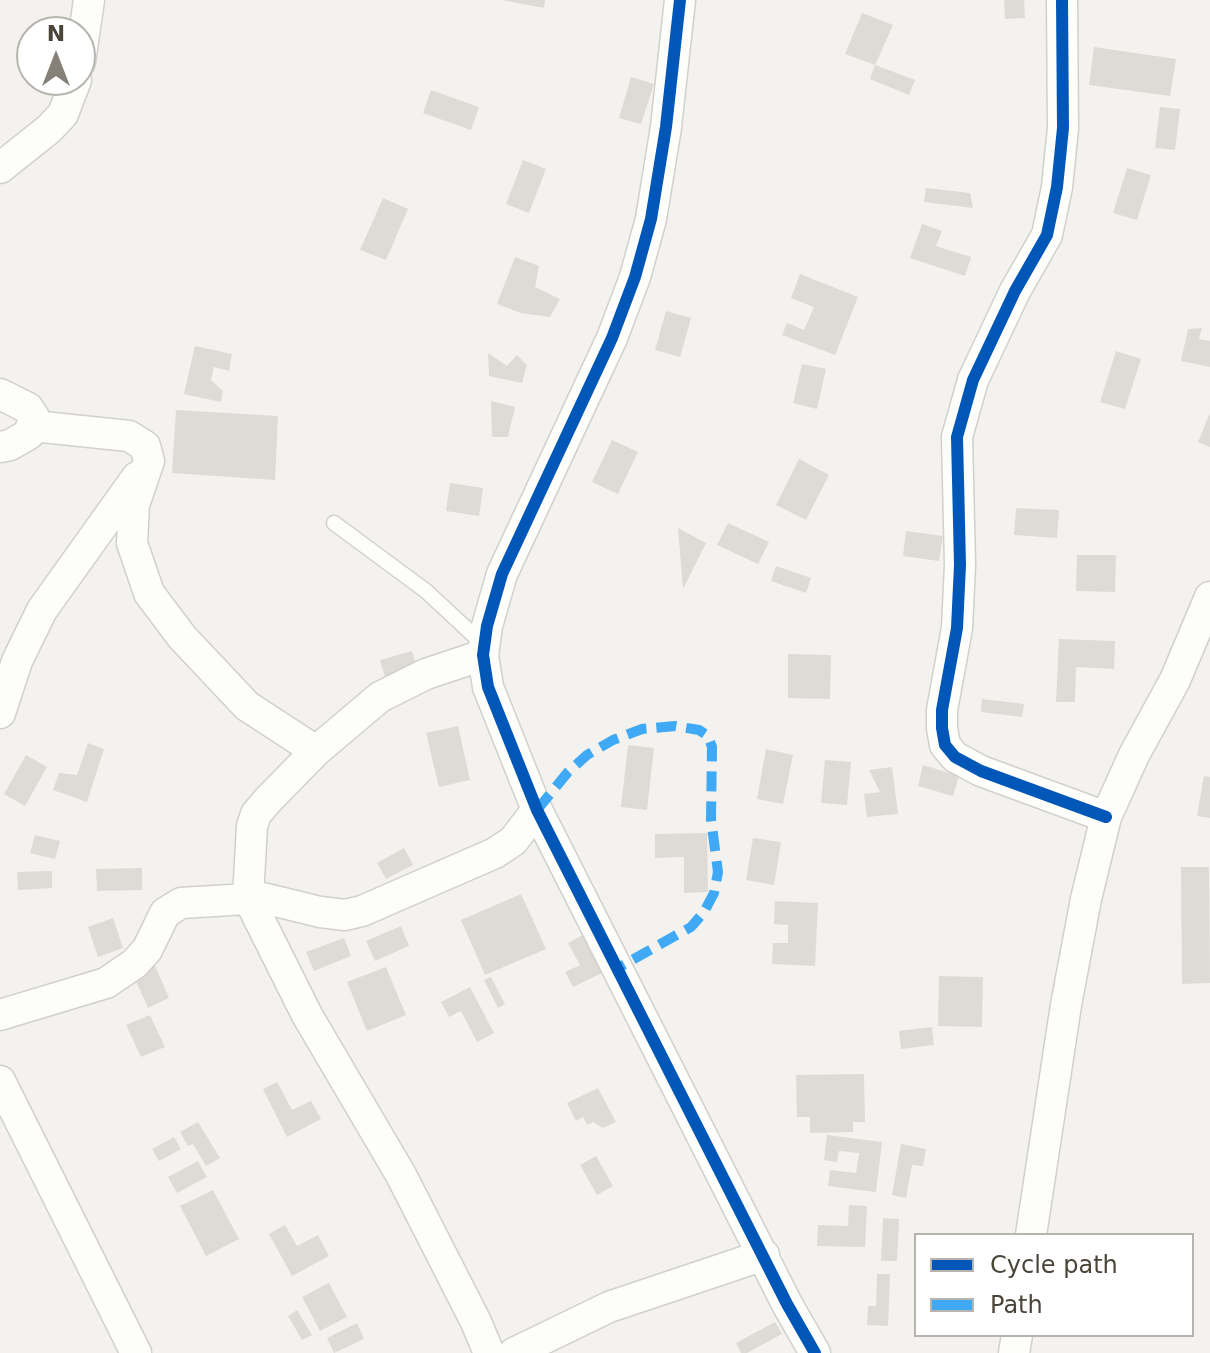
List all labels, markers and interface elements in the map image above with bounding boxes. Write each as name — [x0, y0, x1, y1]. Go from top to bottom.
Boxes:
north arrow — [16, 16, 96, 96]
text: N — [47, 21, 65, 46]
legend — [914, 1233, 1194, 1337]
text: Cycle path — [990, 1251, 1118, 1279]
text: Path — [990, 1291, 1043, 1319]

